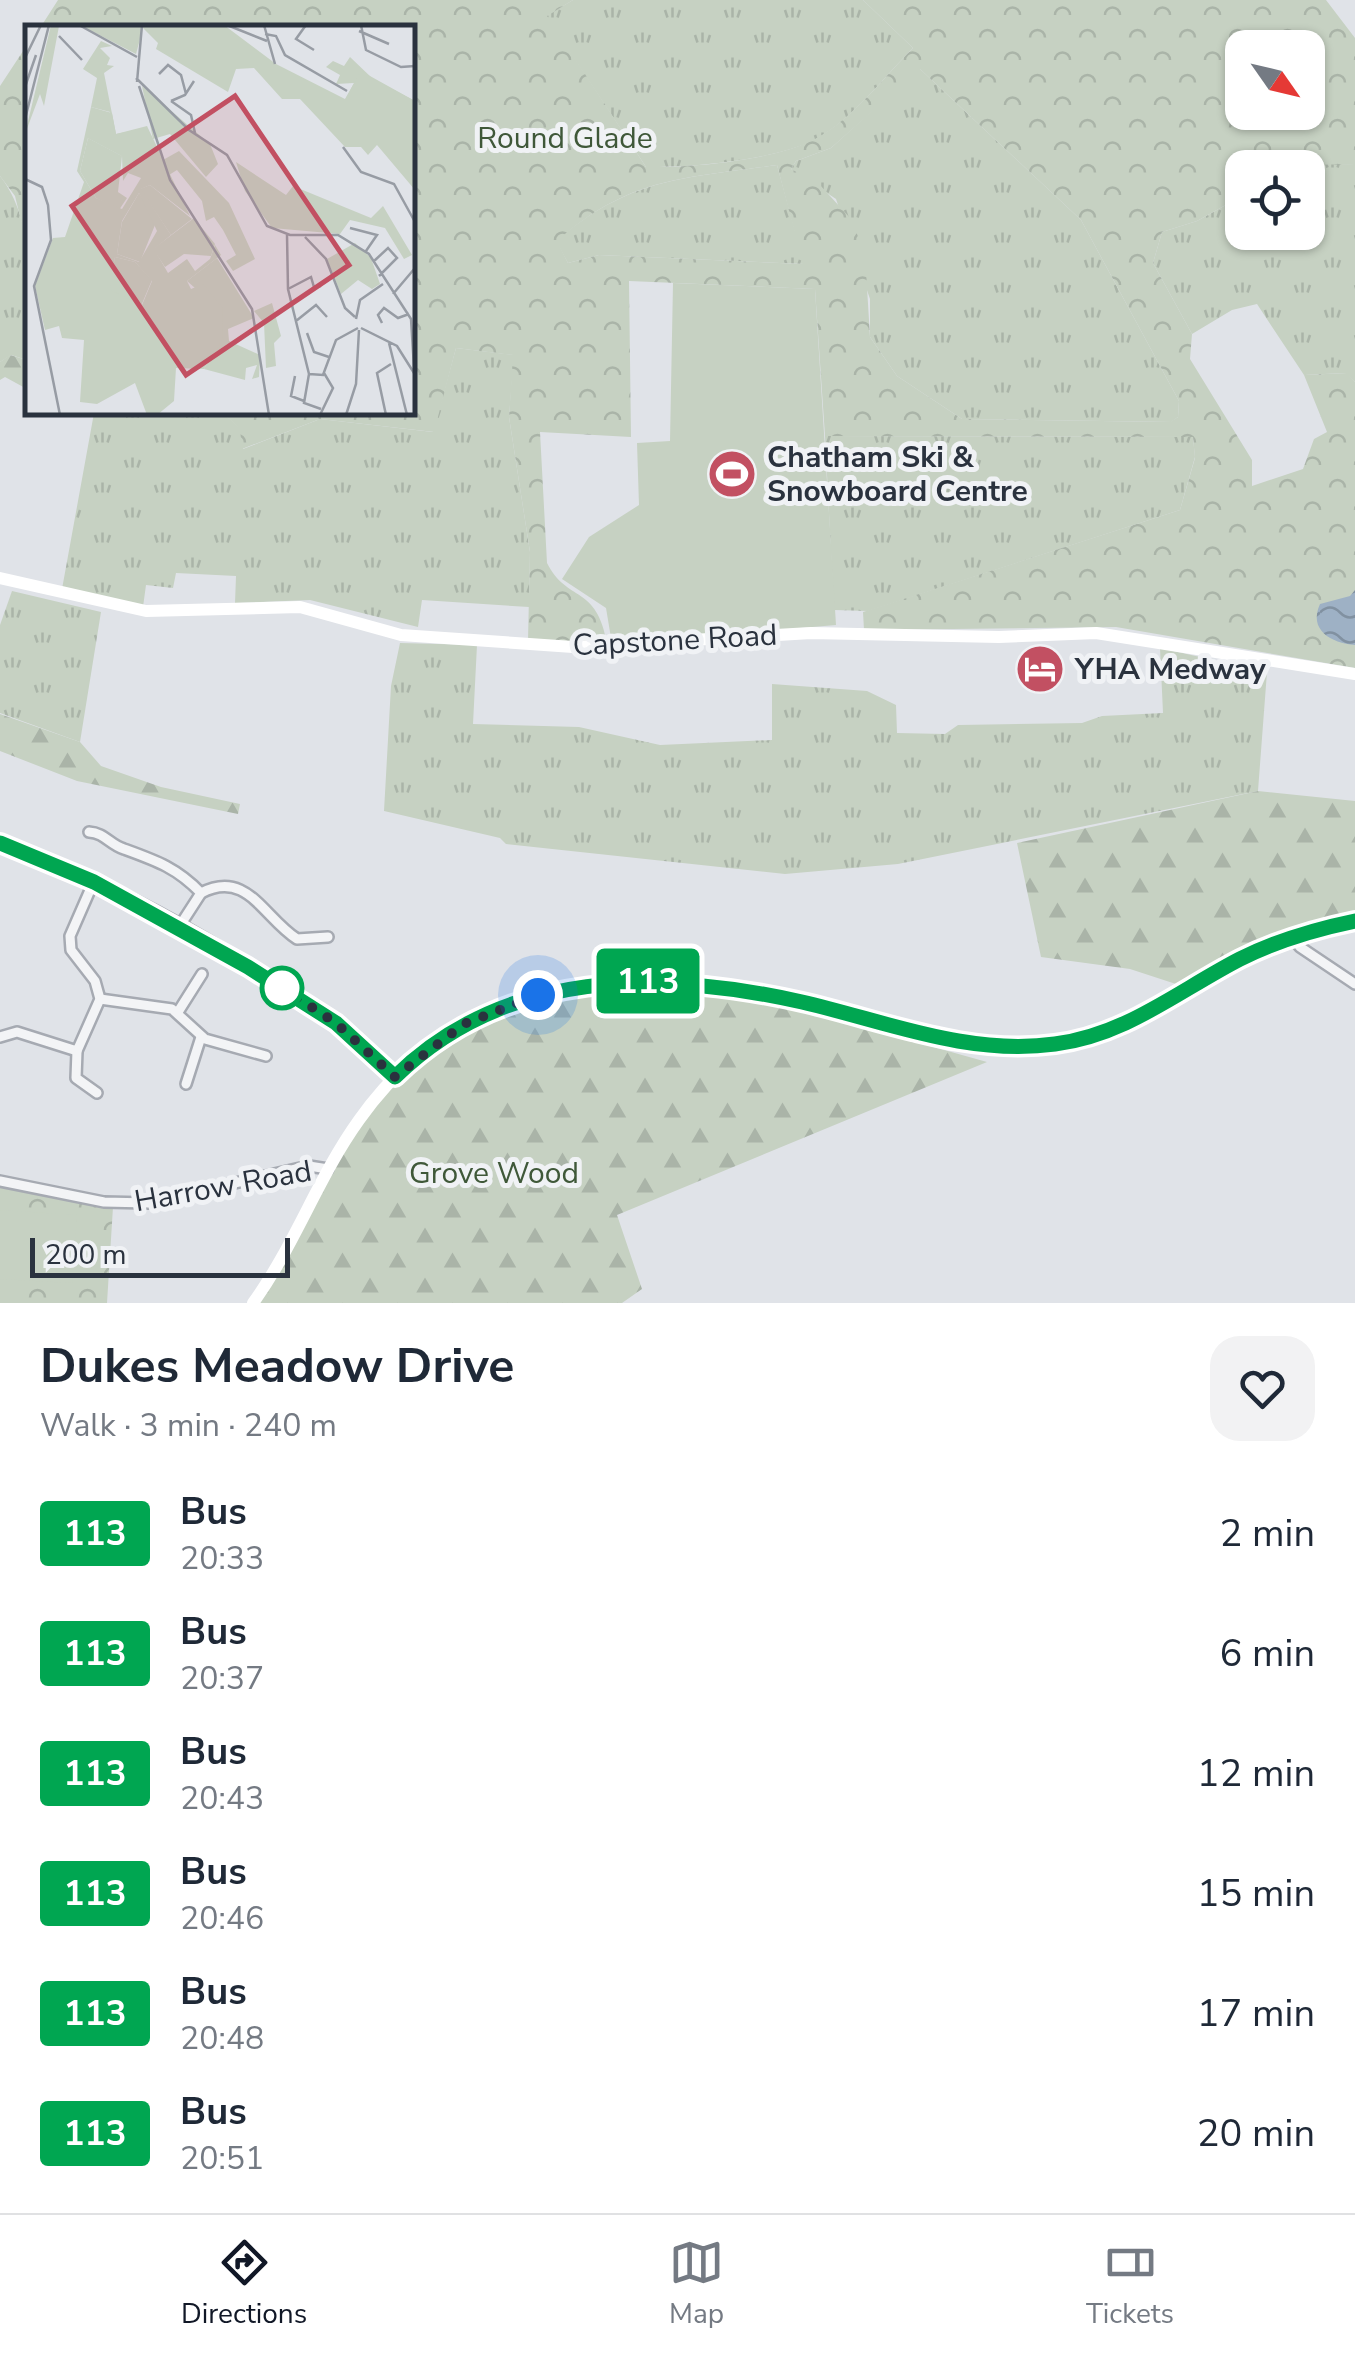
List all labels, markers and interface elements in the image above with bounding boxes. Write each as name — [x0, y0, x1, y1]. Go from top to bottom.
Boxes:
inset map — [25, 25, 415, 415]
north arrow — [1225, 30, 1325, 130]
map controls — [1225, 30, 1325, 250]
park label: Round Glade — [477, 118, 653, 159]
button: locate — [1225, 150, 1325, 250]
place label: Chatham Ski & Snowboard Centre — [767, 437, 1028, 512]
sports icon: Chatham Ski & Snowboard Centre — [706, 448, 758, 500]
street label: Capstone Road — [572, 615, 778, 666]
hotel icon: YHA Medway — [1014, 643, 1066, 695]
place label: YHA Medway — [1074, 649, 1266, 690]
line badge: 113 — [590, 948, 706, 1014]
text: 113 — [616, 958, 680, 1005]
unlabelled marker — [261, 967, 303, 1009]
your location — [513, 970, 563, 1020]
street label: Harrow Road — [131, 1151, 315, 1222]
park label: Grove Wood — [409, 1153, 579, 1194]
scale bar — [30, 1233, 290, 1278]
text: 200 m — [45, 1236, 127, 1274]
text: Dukes Meadow Drive — [40, 1333, 514, 1399]
button: heart — [1210, 1336, 1315, 1441]
text: Walk · 3 min · 240 m — [40, 1404, 337, 1447]
text: Bus — [180, 1486, 247, 1537]
text: 2 min — [1220, 1508, 1315, 1559]
text: 113 — [63, 1510, 127, 1557]
text: 20:33 — [180, 1537, 264, 1580]
text: Bus — [180, 1606, 247, 1657]
text: 6 min — [1220, 1628, 1315, 1679]
text: 113 — [63, 1630, 127, 1677]
text: 20:37 — [180, 1657, 264, 1700]
text: Bus — [180, 1726, 247, 1777]
text: 12 min — [1197, 1748, 1315, 1799]
text: 113 — [63, 1750, 127, 1797]
text: 20:43 — [180, 1777, 264, 1820]
text: Bus — [180, 1846, 247, 1897]
text: 15 min — [1197, 1868, 1315, 1919]
text: 113 — [63, 1870, 127, 1917]
text: 20:46 — [180, 1897, 264, 1940]
text: Bus — [180, 1966, 247, 2017]
text: 17 min — [1197, 1988, 1315, 2039]
text: 113 — [63, 1990, 127, 2037]
text: 20:48 — [180, 2017, 264, 2060]
text: Bus — [180, 2086, 247, 2137]
text: 20 min — [1197, 2108, 1315, 2159]
text: 113 — [63, 2110, 127, 2157]
text: 20:51 — [180, 2137, 264, 2180]
tab: Directions — [181, 2235, 307, 2333]
tab: Map — [669, 2235, 724, 2333]
tab: Tickets — [1086, 2235, 1174, 2333]

